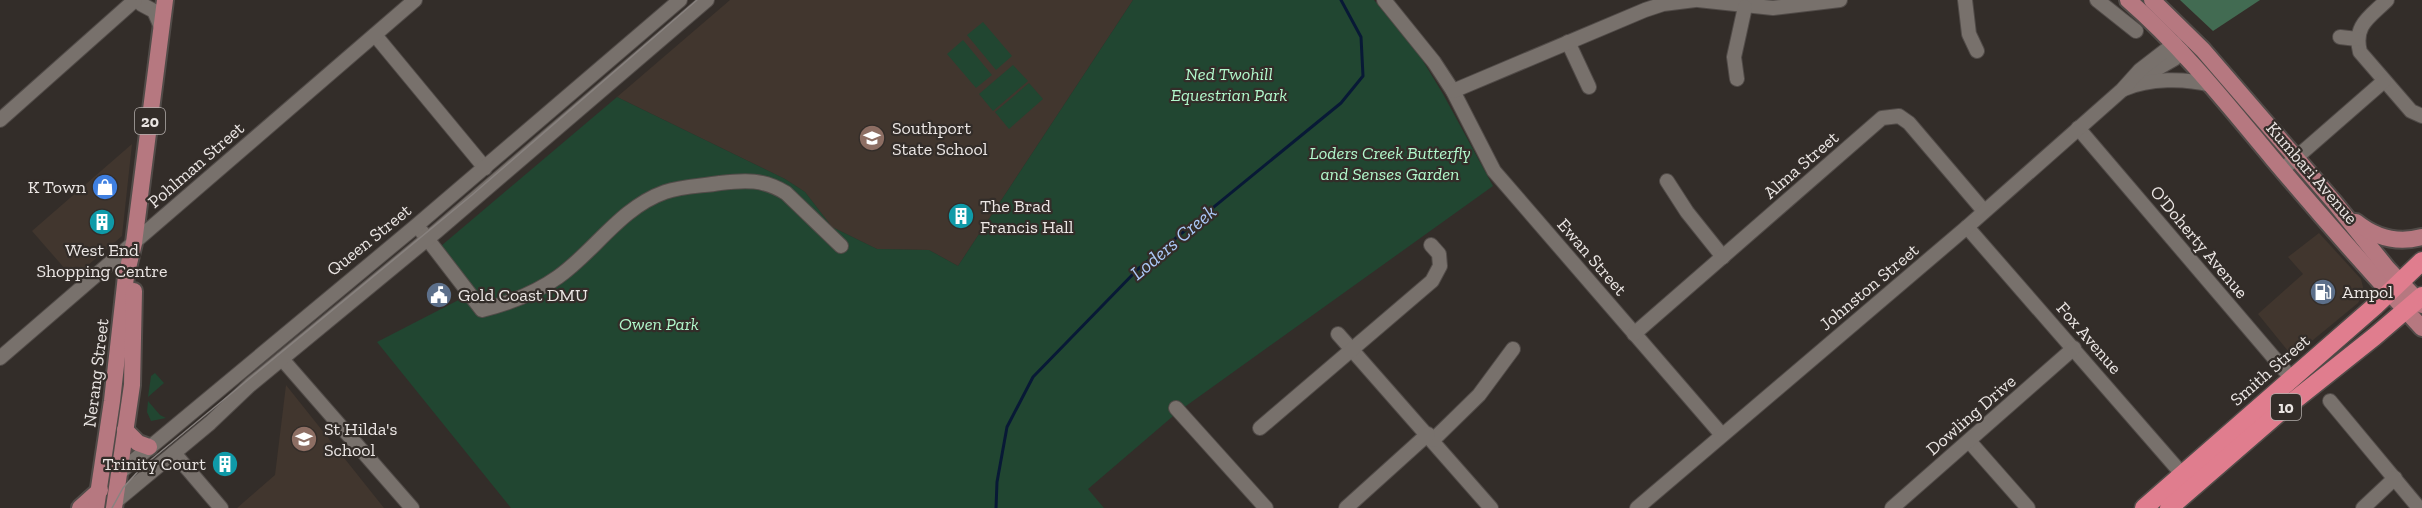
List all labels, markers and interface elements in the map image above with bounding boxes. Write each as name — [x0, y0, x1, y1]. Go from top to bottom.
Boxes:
park label: Ned Twohill Equestrian Park — [1171, 63, 1287, 106]
road number: 20 — [135, 108, 165, 134]
street label: Pohlman Street — [143, 117, 249, 213]
place label: Southport State School — [892, 117, 988, 160]
street label: Kumbari Avenue — [2262, 117, 2362, 229]
school or university icon: Southport State School — [857, 123, 887, 153]
street label: Alma Street — [1759, 126, 1843, 204]
park label: Loders Creek Butterfly and Senses Garden — [1309, 142, 1471, 185]
shop icon: K Town — [90, 172, 120, 202]
place label: K Town — [28, 176, 87, 198]
street label: O'Doherty Avenue — [2145, 181, 2253, 303]
place label: The Brad Francis Hall — [980, 195, 1074, 238]
street label: Queen Street — [322, 199, 416, 281]
water label: Loders Creek — [1125, 199, 1221, 285]
building icon: The Brad Francis Hall — [946, 201, 976, 231]
building icon: West End Shopping Centre — [87, 207, 117, 237]
street label: Ewan Street — [1553, 214, 1632, 300]
place label: West End Shopping Centre — [36, 239, 168, 282]
street label: Johnston Street — [1815, 239, 1923, 335]
fuel station icon: Ampol — [2308, 277, 2338, 307]
public building icon: Gold Coast DMU — [424, 280, 454, 310]
place label: Ampol — [2342, 281, 2393, 303]
place label: Gold Coast DMU — [458, 284, 588, 306]
street label: Fox Avenue — [2052, 297, 2126, 379]
park label: Owen Park — [619, 313, 699, 335]
street label: Nerang Street — [78, 317, 114, 429]
street label: Smith Street — [2226, 329, 2315, 411]
street label: Dowling Drive — [1922, 370, 2020, 460]
road number: 10 — [2271, 394, 2301, 420]
place label: St Hilda's School — [324, 418, 398, 461]
school or university icon: St Hilda's School — [289, 424, 319, 454]
building icon: Trinity Court — [210, 449, 240, 479]
place label: Trinity Court — [102, 453, 206, 475]

